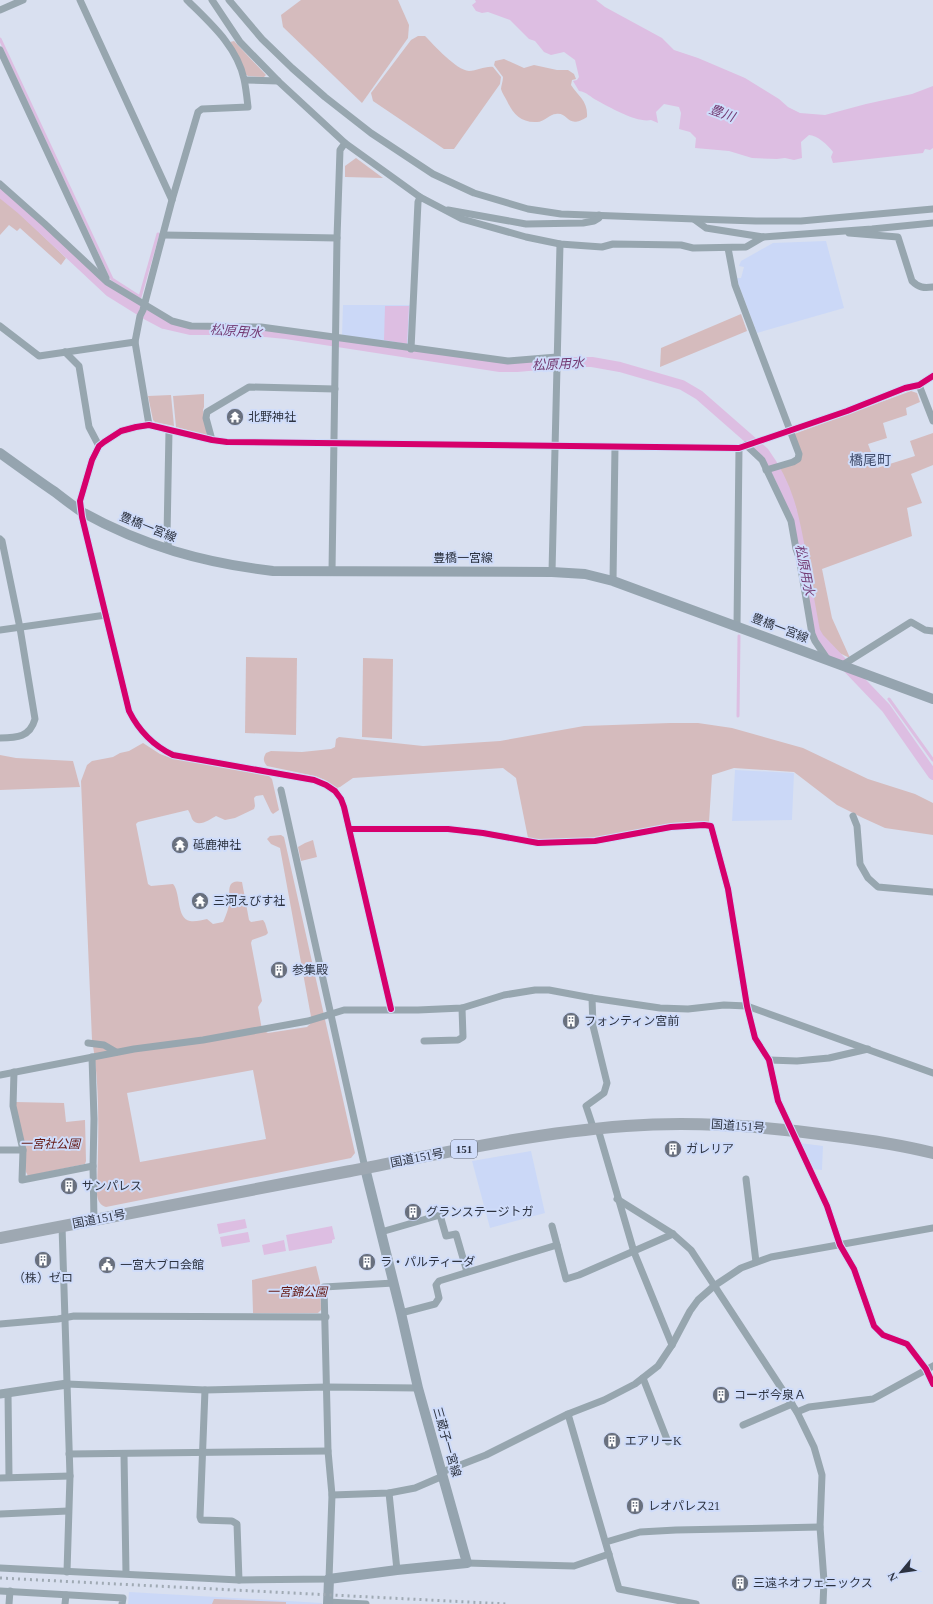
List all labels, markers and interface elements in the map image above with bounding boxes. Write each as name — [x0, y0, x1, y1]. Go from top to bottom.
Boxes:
water label: 豊川 — [707, 102, 739, 125]
water label: 松原用水 — [210, 322, 264, 340]
water label: 松原用水 — [532, 355, 586, 373]
temple icon: 北野神社 — [225, 407, 245, 427]
place label: 北野神社 — [248, 410, 296, 424]
district label: 橋尾町 — [849, 453, 891, 468]
street label: 豊橋一宮線 — [118, 509, 178, 545]
water label: 松原用水 — [793, 543, 818, 599]
street label: 豊橋一宮線 — [433, 551, 493, 565]
street label: 豊橋一宮線 — [749, 611, 811, 645]
temple icon: 砥鹿神社 — [170, 835, 190, 855]
place label: 砥鹿神社 — [193, 838, 241, 852]
temple icon: 三河えびす社 — [190, 891, 210, 911]
place label: 三河えびす社 — [213, 894, 285, 908]
building icon: 参集殿 — [269, 960, 289, 980]
place label: 参集殿 — [292, 963, 328, 977]
building icon: フォンティン宮前 — [561, 1011, 581, 1031]
place label: フォンティン宮前 — [584, 1014, 679, 1028]
street label: 国道151号 — [711, 1117, 765, 1135]
park label: 一宮社公園 — [20, 1137, 82, 1151]
building icon: ガレリア — [663, 1139, 683, 1159]
road number: 151 — [451, 1140, 477, 1158]
place label: ガレリア — [686, 1142, 734, 1156]
street label: 国道151号 — [389, 1146, 445, 1170]
building icon: サンパレス — [59, 1176, 79, 1196]
place label: サンパレス — [82, 1179, 142, 1193]
building icon: グランステージトガ — [403, 1202, 423, 1222]
place label: グランステージトガ — [426, 1205, 534, 1219]
street label: 国道151号 — [71, 1207, 127, 1231]
building icon: （株）ゼロ — [33, 1250, 53, 1270]
building icon: ラ・パルティーダ — [357, 1252, 377, 1272]
public building icon: 一宮大ブロ会館 — [97, 1255, 117, 1275]
place label: ラ・パルティーダ — [380, 1255, 475, 1269]
place label: 一宮大ブロ会館 — [120, 1258, 204, 1272]
place label: （株）ゼロ — [13, 1271, 73, 1285]
park label: 一宮錦公園 — [267, 1285, 329, 1299]
building icon: コーポ今泉Ａ — [711, 1385, 731, 1405]
place label: コーポ今泉Ａ — [734, 1388, 806, 1402]
street label: 三蔵子一宮線 — [430, 1405, 464, 1479]
building icon: エアリーK — [602, 1431, 622, 1451]
place label: エアリーK — [625, 1434, 682, 1448]
building icon: レオパレス21 — [625, 1496, 645, 1516]
place label: レオパレス21 — [648, 1499, 720, 1513]
north arrow — [881, 1552, 921, 1592]
text: N — [885, 1570, 899, 1583]
building icon: 三遠ネオフェニックス — [730, 1573, 750, 1593]
place label: 三遠ネオフェニックス — [753, 1576, 873, 1590]

